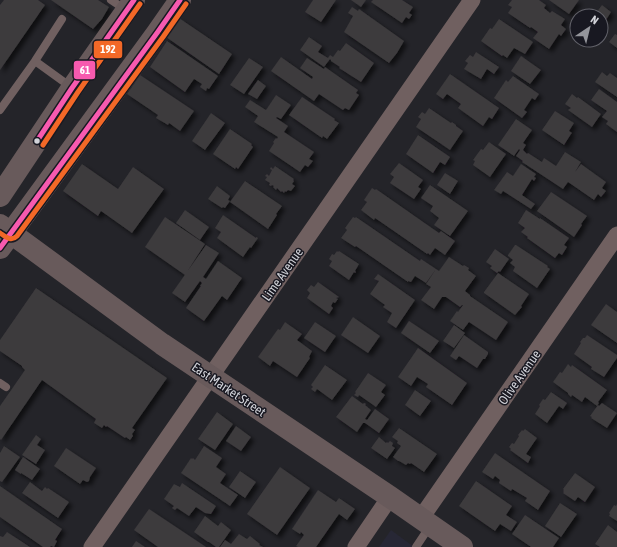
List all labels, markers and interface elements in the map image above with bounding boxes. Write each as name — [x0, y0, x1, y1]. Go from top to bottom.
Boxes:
north arrow — [569, 8, 609, 48]
text: N — [589, 13, 601, 27]
line badge: 192 — [93, 40, 123, 59]
text: 192 — [100, 43, 116, 55]
line badge: 61 — [73, 60, 96, 80]
text: 61 — [80, 64, 90, 76]
unlabelled marker — [32, 136, 42, 146]
street label: Lime Avenue — [259, 245, 306, 304]
street label: Olive Avenue — [495, 347, 544, 407]
street label: East Market Street — [189, 359, 269, 420]

